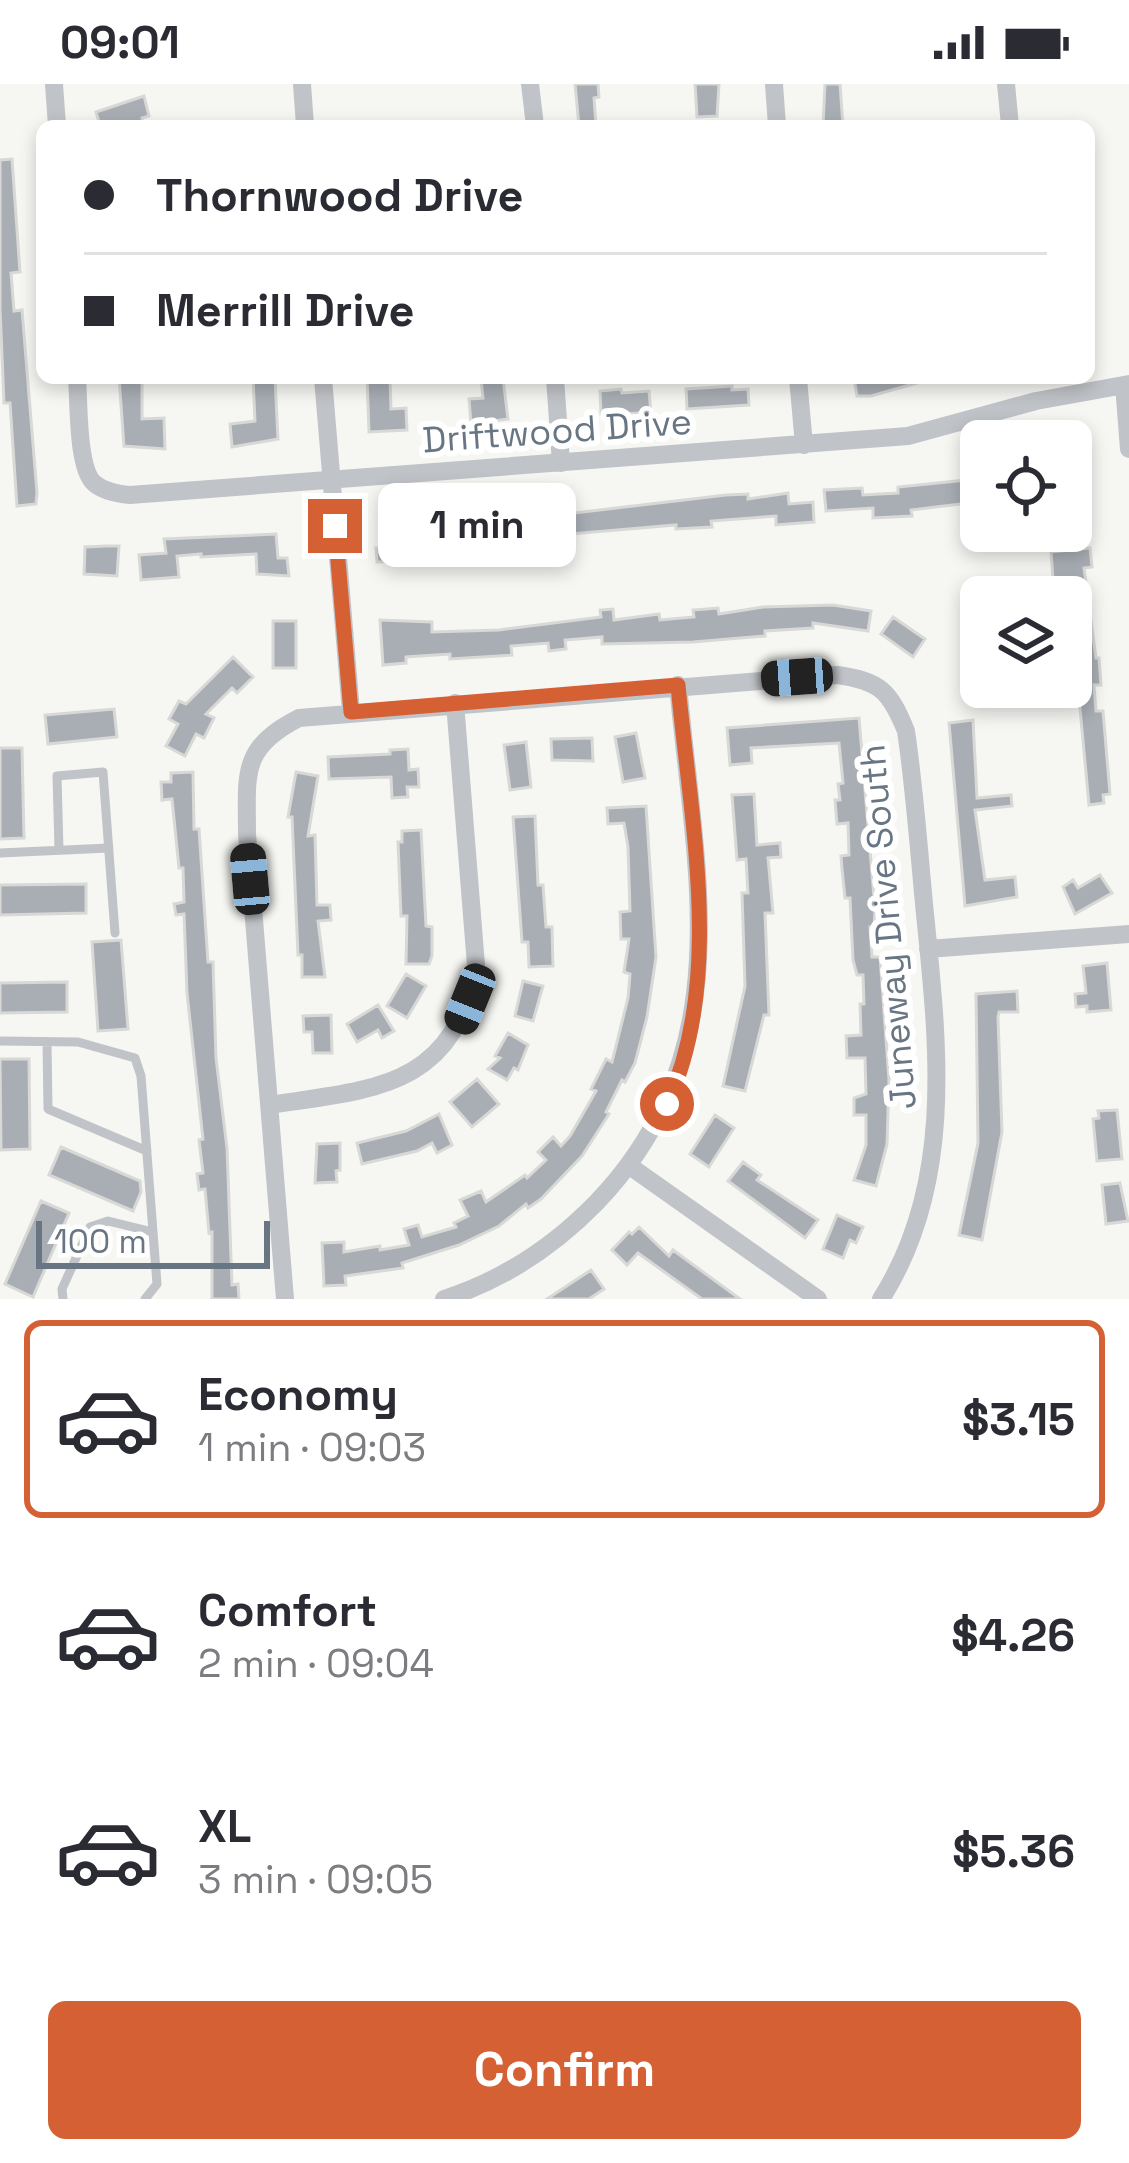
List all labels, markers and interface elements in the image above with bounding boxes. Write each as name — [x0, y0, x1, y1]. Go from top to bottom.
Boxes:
text: 09:01 — [60, 14, 180, 71]
text: Thornwood Drive — [156, 167, 523, 224]
text: Merrill Drive — [156, 282, 414, 339]
street label: Driftwood Drive — [421, 399, 693, 463]
map controls — [960, 420, 1092, 708]
button: locate — [960, 420, 1092, 552]
callout: 1 min — [377, 484, 575, 568]
route end — [308, 499, 362, 553]
text: 1 min — [429, 500, 525, 549]
button: layers — [960, 576, 1092, 708]
car — [760, 657, 834, 697]
street label: Juneway Drive South — [849, 743, 927, 1111]
car — [229, 842, 271, 916]
car — [440, 959, 500, 1039]
route start — [640, 1077, 694, 1131]
scale bar — [36, 1215, 270, 1268]
text: 100 m — [54, 1221, 147, 1263]
icon: car — [54, 1365, 162, 1473]
text: Economy — [198, 1366, 398, 1423]
text: $3.15 — [962, 1391, 1075, 1448]
text: 1 min · 09:03 — [198, 1423, 426, 1472]
icon: car — [54, 1581, 162, 1689]
text: Comfort — [198, 1582, 377, 1639]
text: $4.26 — [951, 1607, 1075, 1664]
text: 2 min · 09:04 — [198, 1639, 434, 1688]
icon: car — [54, 1797, 162, 1905]
text: XL — [198, 1798, 251, 1855]
text: $5.36 — [952, 1823, 1075, 1880]
text: 3 min · 09:05 — [198, 1855, 433, 1904]
button: Confirm — [48, 2001, 1081, 2139]

